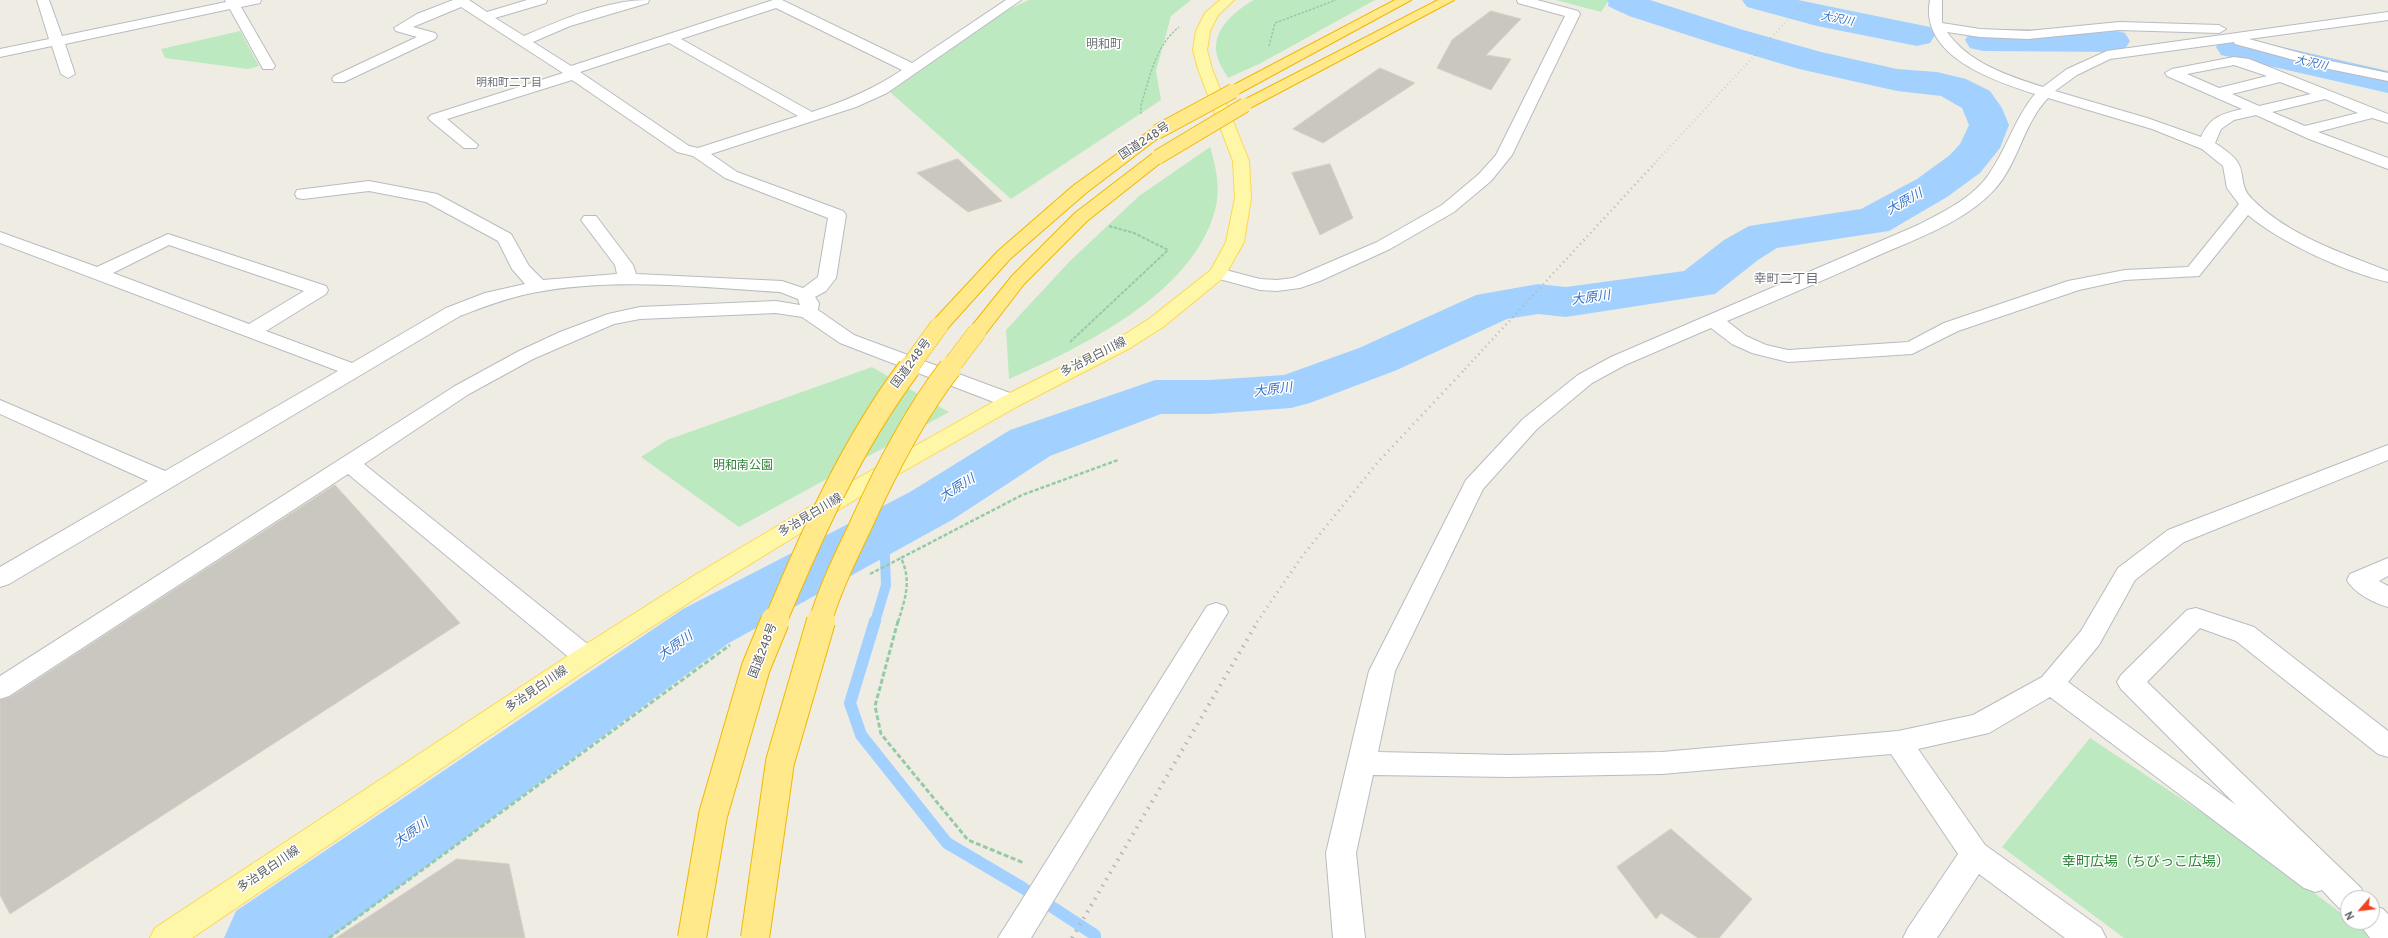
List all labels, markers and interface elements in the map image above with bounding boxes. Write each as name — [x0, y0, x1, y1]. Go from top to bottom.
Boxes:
water label: 大沢川 — [1820, 10, 1854, 30]
district label: 明和町 — [1086, 39, 1122, 53]
water label: 大沢川 — [2293, 54, 2329, 74]
district label: 明和町二丁目 — [476, 77, 542, 91]
street label: 国道248号 — [1117, 120, 1173, 164]
water label: 大原川 — [1884, 187, 1926, 219]
district label: 幸町二丁目 — [1754, 272, 1818, 288]
water label: 大原川 — [1571, 289, 1611, 309]
street label: 多治見白川線 — [1059, 335, 1129, 381]
street label: 国道248号 — [889, 336, 935, 392]
water label: 大原川 — [1253, 381, 1293, 401]
park label: 明和南公園 — [713, 460, 773, 474]
water label: 大原川 — [937, 472, 979, 506]
street label: 多治見白川線 — [776, 491, 846, 541]
street label: 国道248号 — [747, 621, 781, 681]
water label: 大原川 — [656, 629, 696, 665]
street label: 多治見白川線 — [503, 664, 571, 716]
water label: 大原川 — [392, 816, 432, 852]
street label: 多治見白川線 — [235, 844, 303, 896]
park label: 幸町広場（ちびっこ広場） — [2062, 855, 2230, 871]
north arrow — [2340, 890, 2380, 930]
text: N — [2342, 908, 2358, 922]

